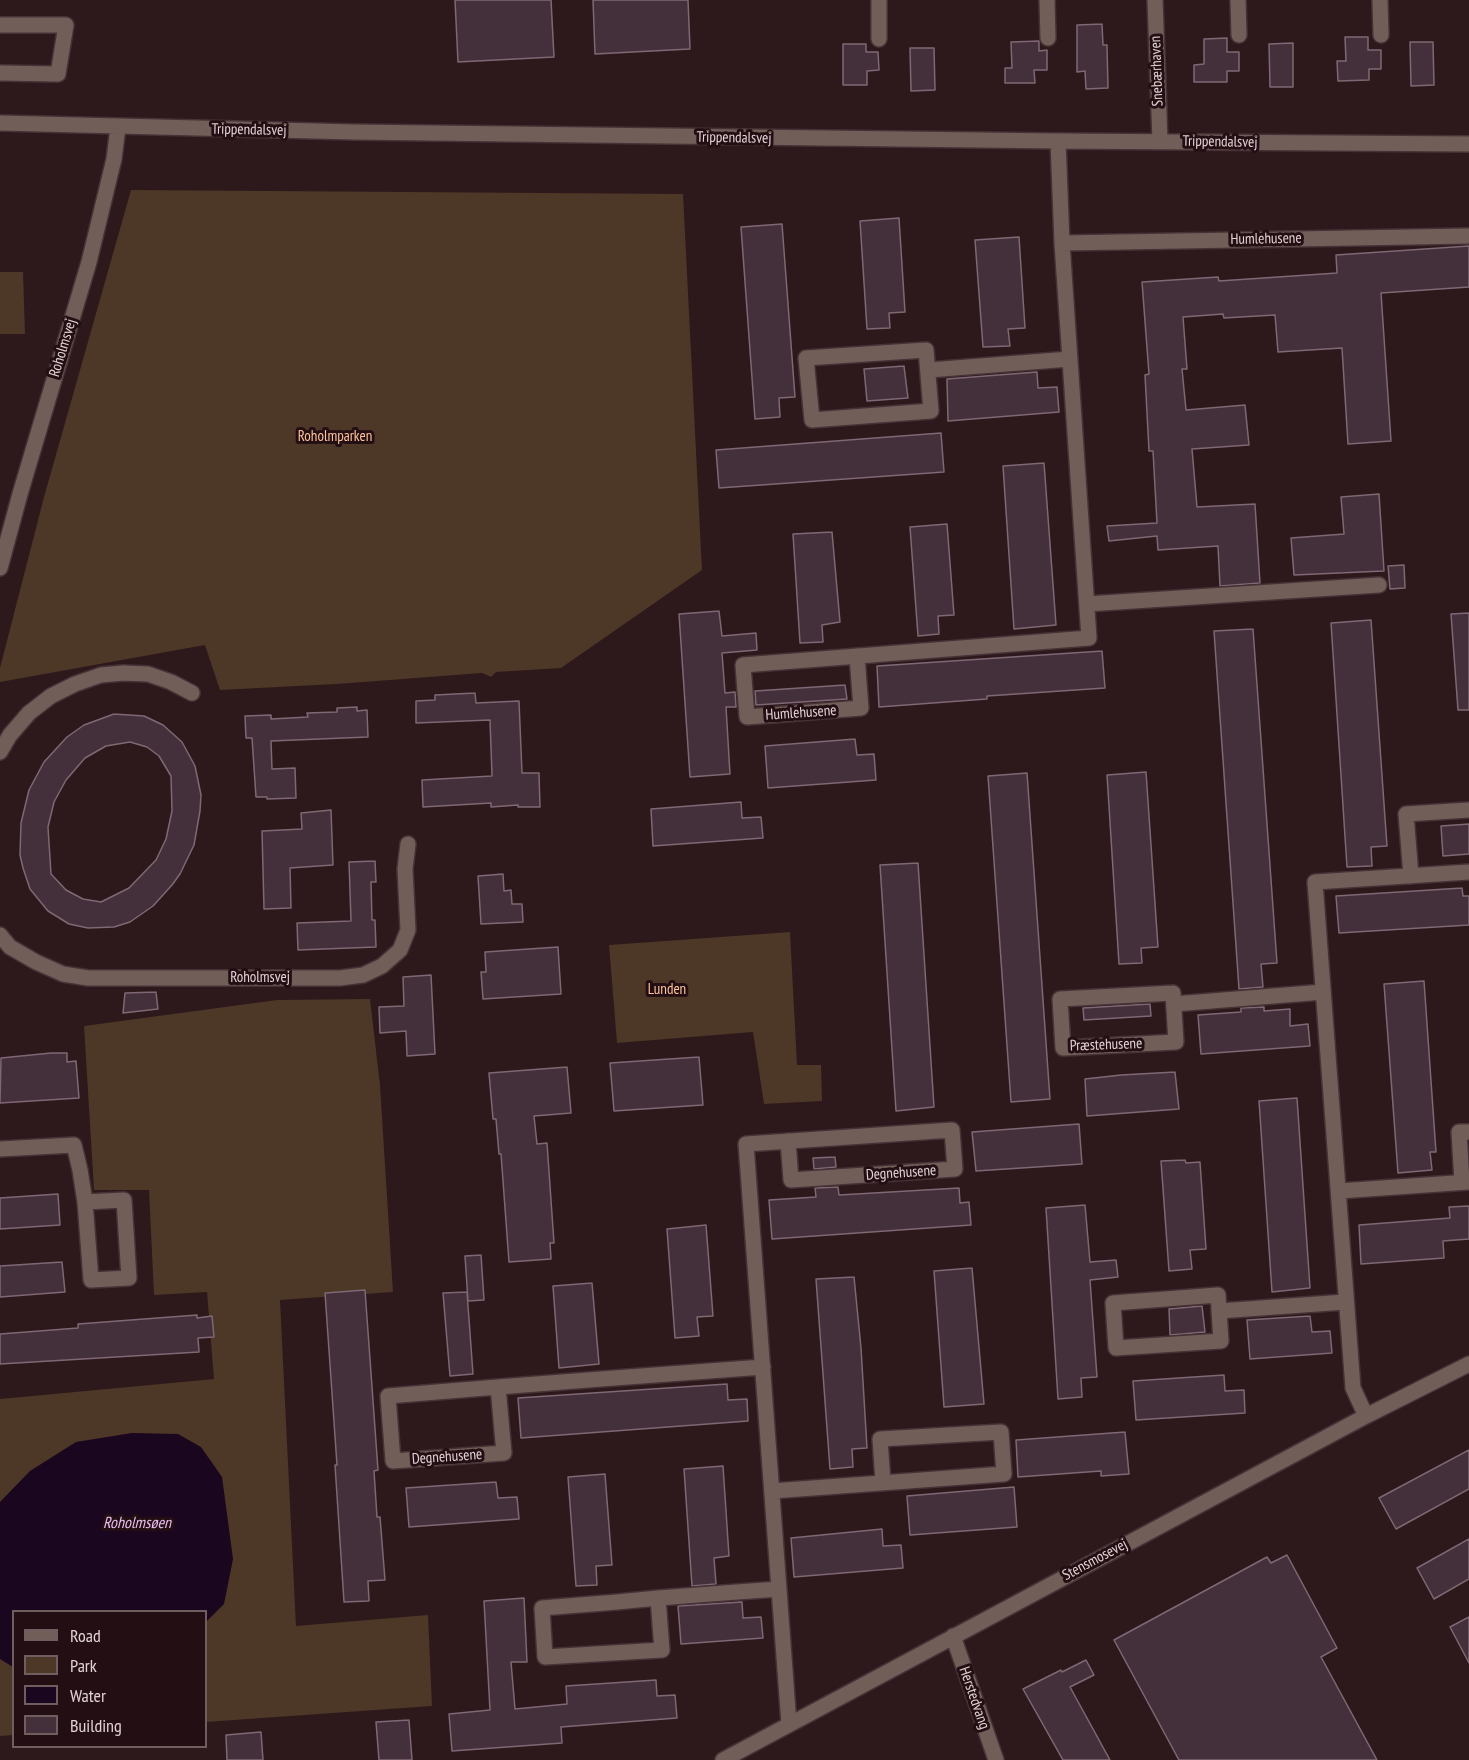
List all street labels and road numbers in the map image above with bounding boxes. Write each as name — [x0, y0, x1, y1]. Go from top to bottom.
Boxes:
street label: Snebærhaven — [1147, 35, 1167, 107]
street label: Trippendalsvej — [211, 120, 287, 140]
street label: Trippendalsvej — [696, 128, 772, 148]
street label: Trippendalsvej — [1182, 132, 1258, 152]
street label: Humlehusene — [1230, 229, 1302, 249]
street label: Roholmsvej — [46, 317, 80, 379]
street label: Humlehusene — [765, 702, 837, 724]
street label: Roholmsvej — [230, 969, 290, 987]
street label: Præstehusene — [1069, 1035, 1143, 1055]
street label: Degnehusene — [865, 1162, 937, 1184]
street label: Degnehusene — [411, 1446, 483, 1468]
street label: Stensmosevej — [1060, 1535, 1130, 1585]
street label: Herstedvang — [955, 1664, 993, 1732]

